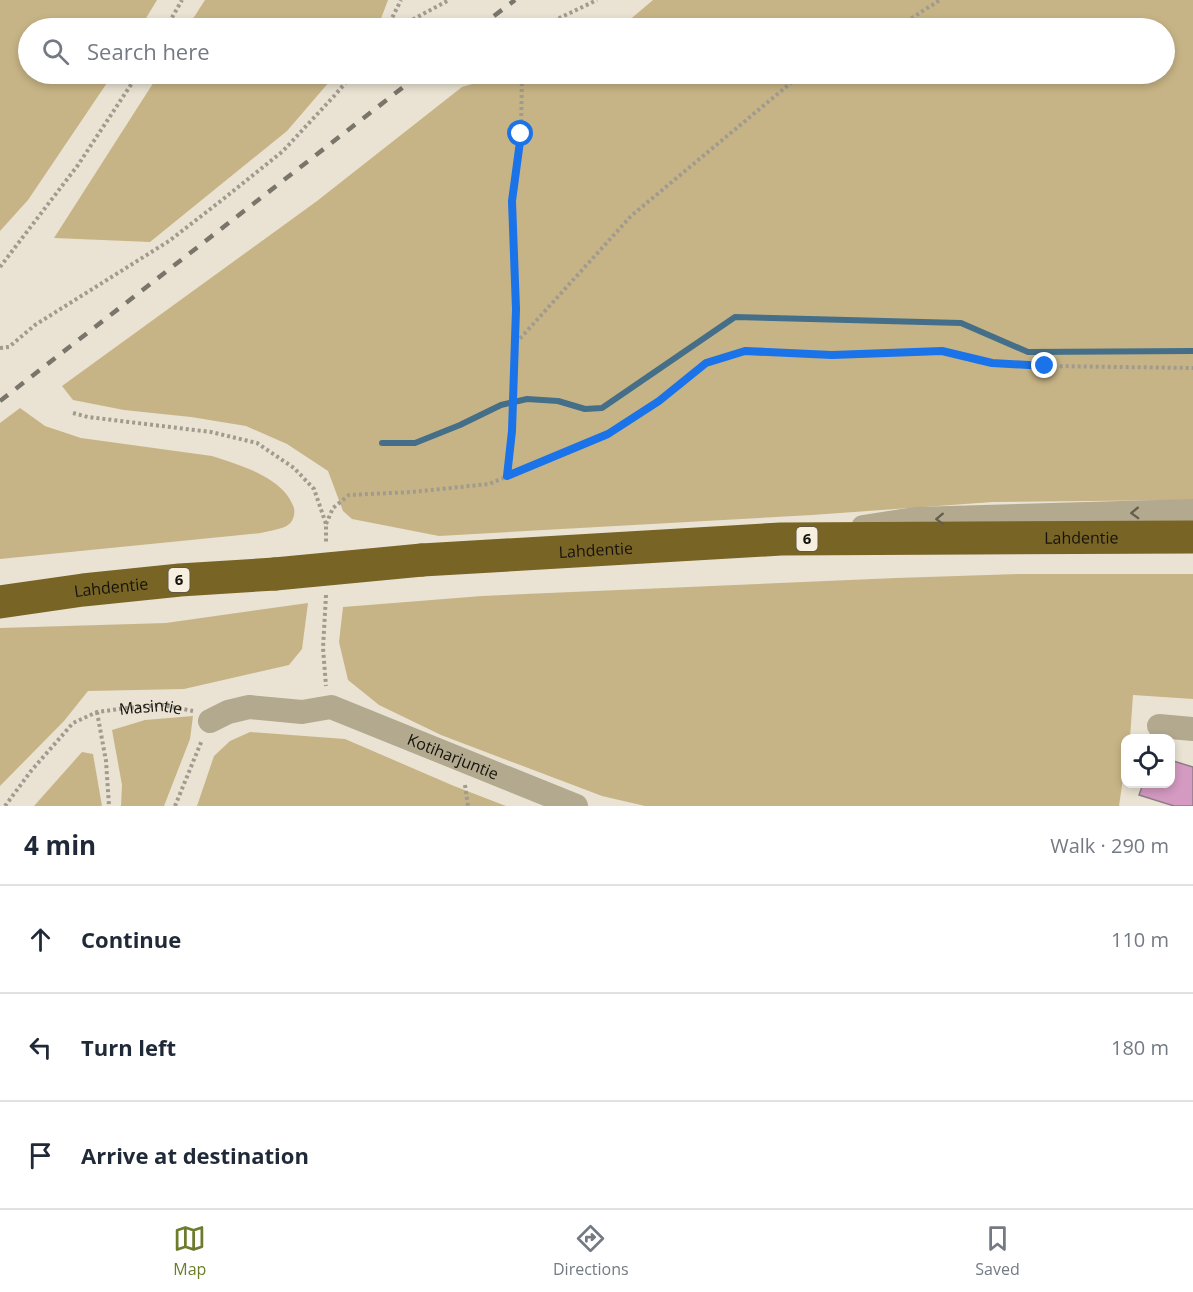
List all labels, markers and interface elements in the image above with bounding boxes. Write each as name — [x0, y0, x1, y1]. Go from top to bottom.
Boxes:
search box — [18, 18, 1175, 84]
icon: search — [39, 35, 72, 68]
text: Search here — [87, 36, 210, 66]
route start — [507, 120, 533, 146]
route end — [1031, 352, 1057, 378]
one-way arrow — [1130, 507, 1139, 519]
one-way arrow — [935, 512, 944, 525]
street label: Lahdentie — [1044, 526, 1119, 549]
road number: 6 — [796, 527, 818, 551]
street label: Lahdentie — [558, 537, 633, 563]
road number: 6 — [168, 568, 190, 592]
street label: Lahdentie — [72, 572, 149, 602]
street label: Masintie — [118, 694, 184, 720]
street label: Kotiharjuntie — [404, 728, 502, 785]
map controls — [1121, 734, 1175, 788]
button: locate — [1121, 734, 1175, 788]
text: 4 min — [24, 827, 96, 863]
text: Walk · 290 m — [1050, 832, 1169, 859]
icon: ahead — [24, 923, 57, 956]
text: Continue — [81, 924, 181, 954]
text: 110 m — [1111, 926, 1169, 953]
icon: left — [24, 1031, 57, 1064]
text: Turn left — [81, 1032, 176, 1062]
text: 180 m — [1111, 1034, 1169, 1061]
icon: arrive — [24, 1139, 57, 1172]
text: Arrive at destination — [81, 1140, 309, 1170]
tab: Map — [173, 1222, 206, 1280]
tab: Directions — [553, 1222, 629, 1280]
tab: Saved — [975, 1222, 1020, 1280]

